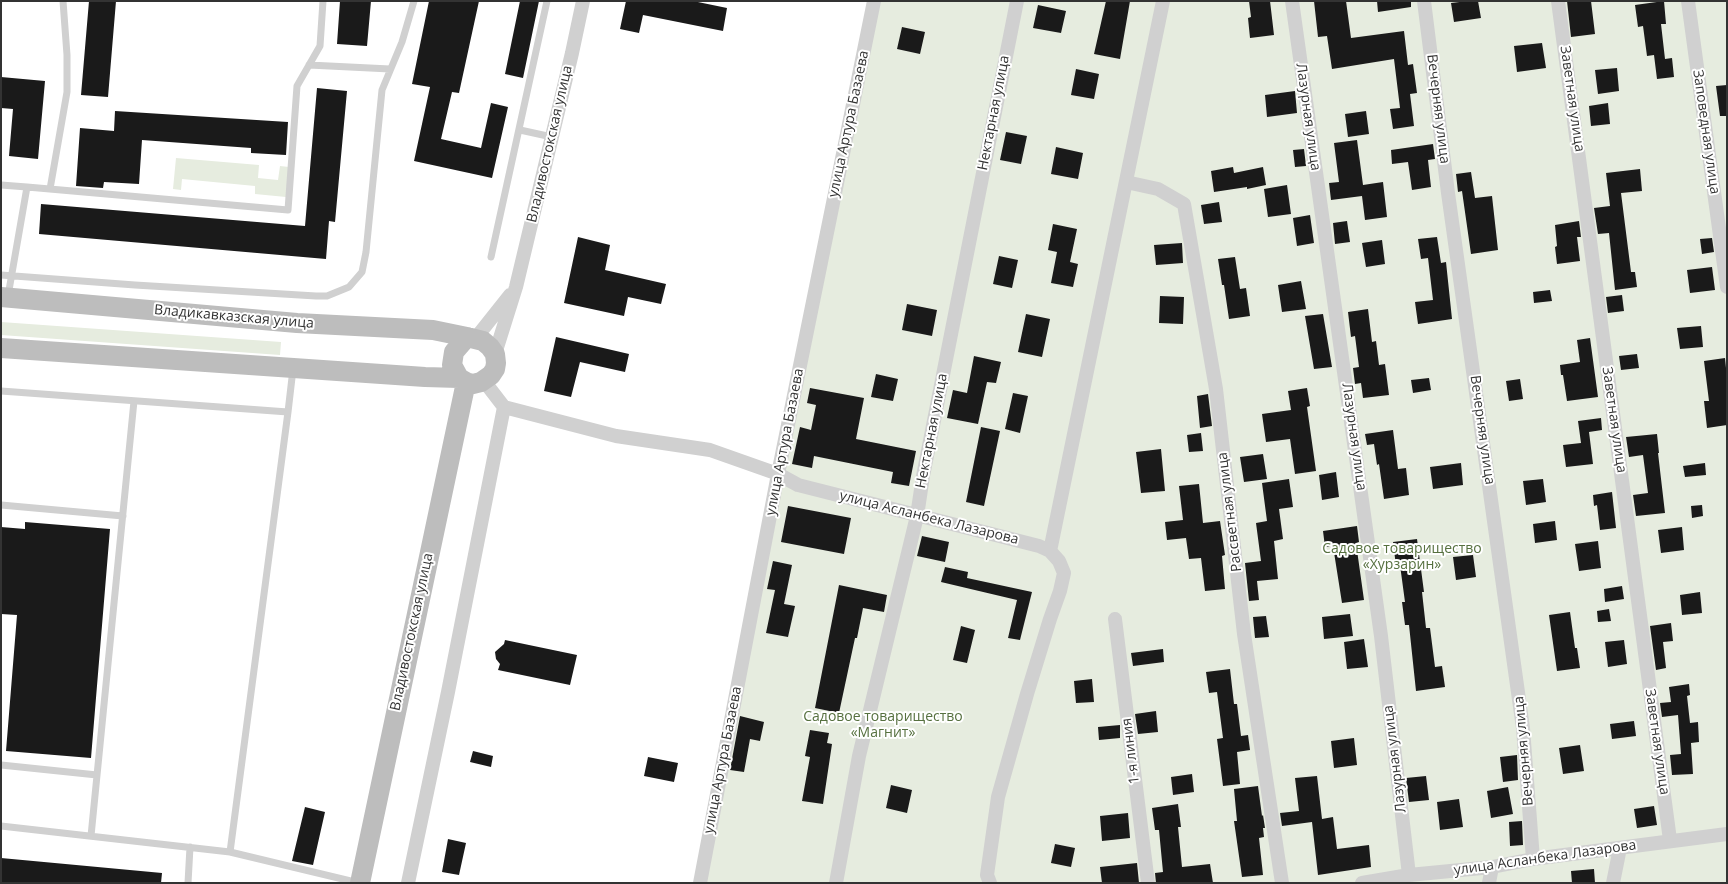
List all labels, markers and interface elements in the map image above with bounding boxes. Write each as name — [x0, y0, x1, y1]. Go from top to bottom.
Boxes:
street label: Заветная улица — [1556, 45, 1588, 153]
street label: улица Артура Базаева — [825, 49, 873, 199]
street label: Вечерняя улица — [1423, 53, 1453, 165]
street label: Нектарная улица — [975, 54, 1013, 172]
street label: Лазурная улица — [1292, 62, 1324, 172]
street label: Владивостокская улица — [524, 64, 576, 224]
street label: Заповедная улица — [1689, 69, 1723, 195]
street label: Владикавказская улица — [153, 302, 315, 332]
street label: Заветная улица — [1598, 366, 1630, 474]
street label: улица Артура Базаева — [762, 367, 808, 517]
street label: Нектарная улица — [913, 372, 951, 490]
street label: Вечерняя улица — [1466, 374, 1498, 486]
street label: Лазурная улица — [1338, 382, 1370, 492]
street label: Рассветная улица — [1214, 451, 1246, 573]
street label: улица Асланбека Лазарова — [838, 488, 1020, 548]
park label: Садовое товарищество «Хурзарин» — [1322, 541, 1482, 574]
street label: Владивостокская улица — [387, 552, 437, 712]
street label: улица Артура Базаева — [700, 685, 746, 835]
street label: Заветная улица — [1641, 688, 1673, 796]
street label: Вечерняя улица — [1511, 695, 1537, 807]
street label: Лазурная улица — [1380, 704, 1410, 814]
park label: Садовое товарищество «Магнит» — [803, 709, 963, 742]
street label: 1-я линия — [1119, 717, 1143, 785]
street label: улица Асланбека Лазарова — [1453, 837, 1637, 879]

